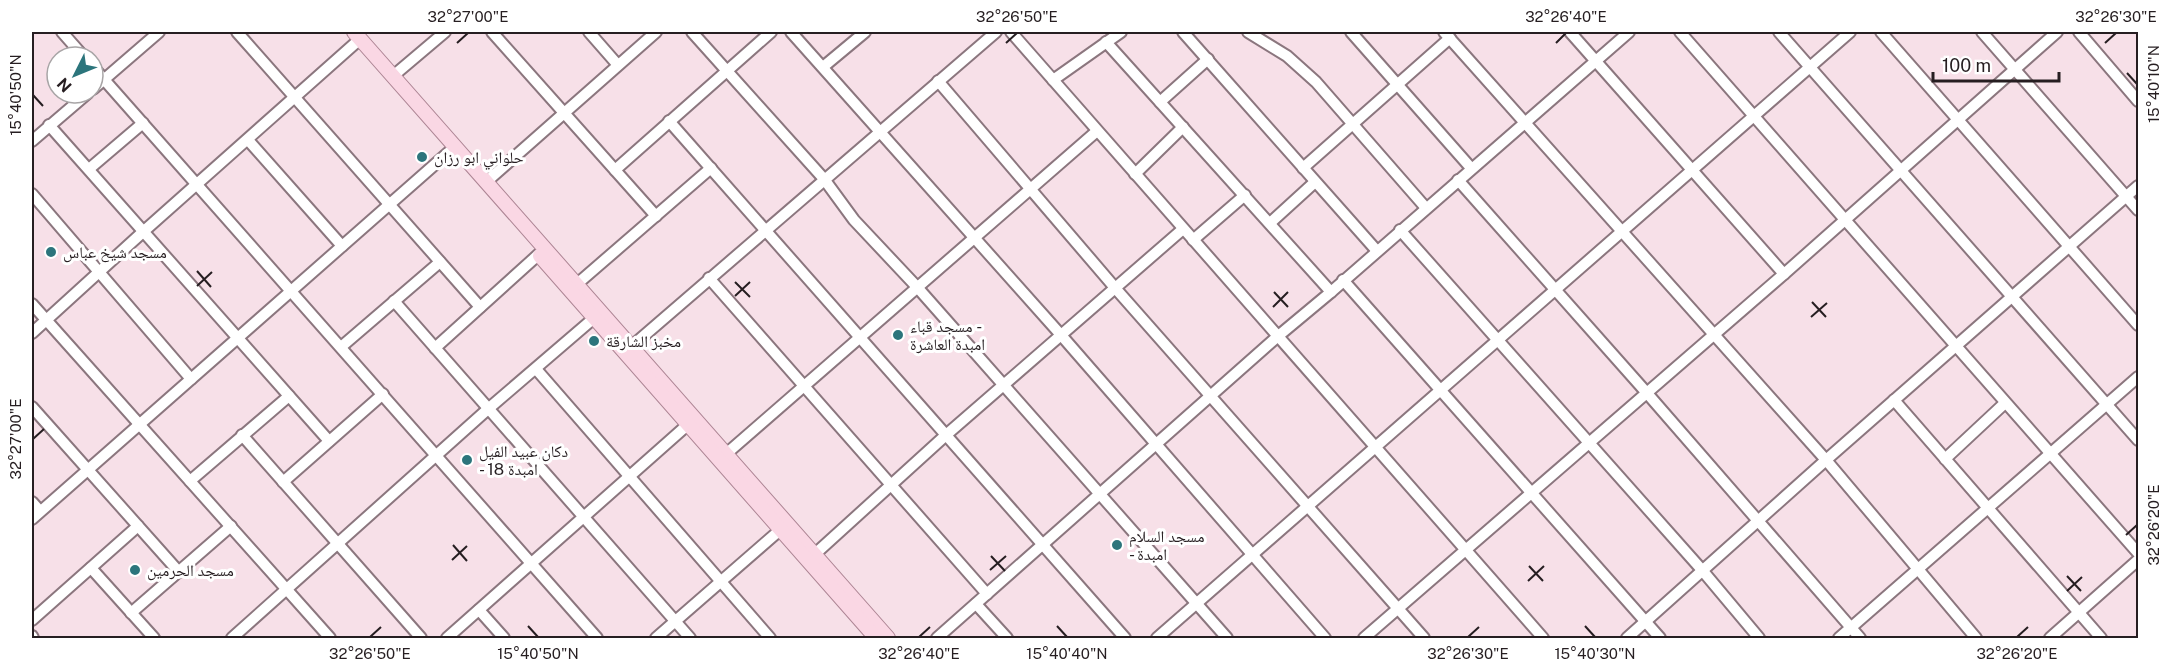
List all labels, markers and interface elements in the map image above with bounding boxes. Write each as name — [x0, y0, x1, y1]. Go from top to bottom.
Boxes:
text: 32°27'00"E — [428, 8, 508, 25]
text: 32°26'50"E — [976, 8, 1058, 25]
text: 32°26'40"E — [1525, 8, 1607, 25]
text: 32°26'30"E — [2075, 8, 2157, 25]
north arrow — [45, 45, 105, 105]
scale bar — [1933, 45, 2059, 83]
text: 15°40'10"N — [2145, 45, 2162, 123]
text: 15°40'50"N — [7, 54, 24, 136]
text: 100 m — [1942, 55, 1991, 76]
text: N — [53, 74, 76, 96]
place label: حلواني ابو رزان — [434, 148, 524, 170]
marker: حلواني ابو رزان — [415, 150, 429, 164]
place label: مسجد شيخ عباس — [63, 243, 167, 263]
marker: مسجد شيخ عباس — [44, 245, 58, 259]
place label: مسجد قباء - امبدة العاشرة — [910, 317, 985, 354]
marker: مسجد قباء - امبدة العاشرة — [891, 328, 905, 342]
place label: مخبز الشارقة — [606, 332, 681, 351]
marker: مخبز الشارقة — [587, 334, 601, 348]
text: 32°27'00"E — [7, 399, 24, 479]
place label: دكان عبيد الفيل - امبدة 18 — [479, 442, 568, 479]
marker: دكان عبيد الفيل - امبدة 18 — [460, 453, 474, 467]
text: 32°26'20"E — [2145, 484, 2162, 566]
place label: مسجد السلام - امبدة — [1129, 527, 1204, 564]
marker: مسجد السلام - امبدة — [1110, 538, 1124, 552]
place label: مسجد الحرمين — [147, 561, 234, 581]
marker: مسجد الحرمين — [128, 563, 142, 577]
text: 32°26'50"E — [329, 645, 411, 662]
text: 15°40'50"N — [497, 645, 579, 662]
text: 32°26'40"E — [878, 645, 960, 662]
text: 15°40'40"N — [1026, 645, 1108, 662]
text: 32°26'30"E — [1427, 645, 1509, 662]
text: 15°40'30"N — [1554, 645, 1636, 662]
text: 32°26'20"E — [1976, 645, 2058, 662]

